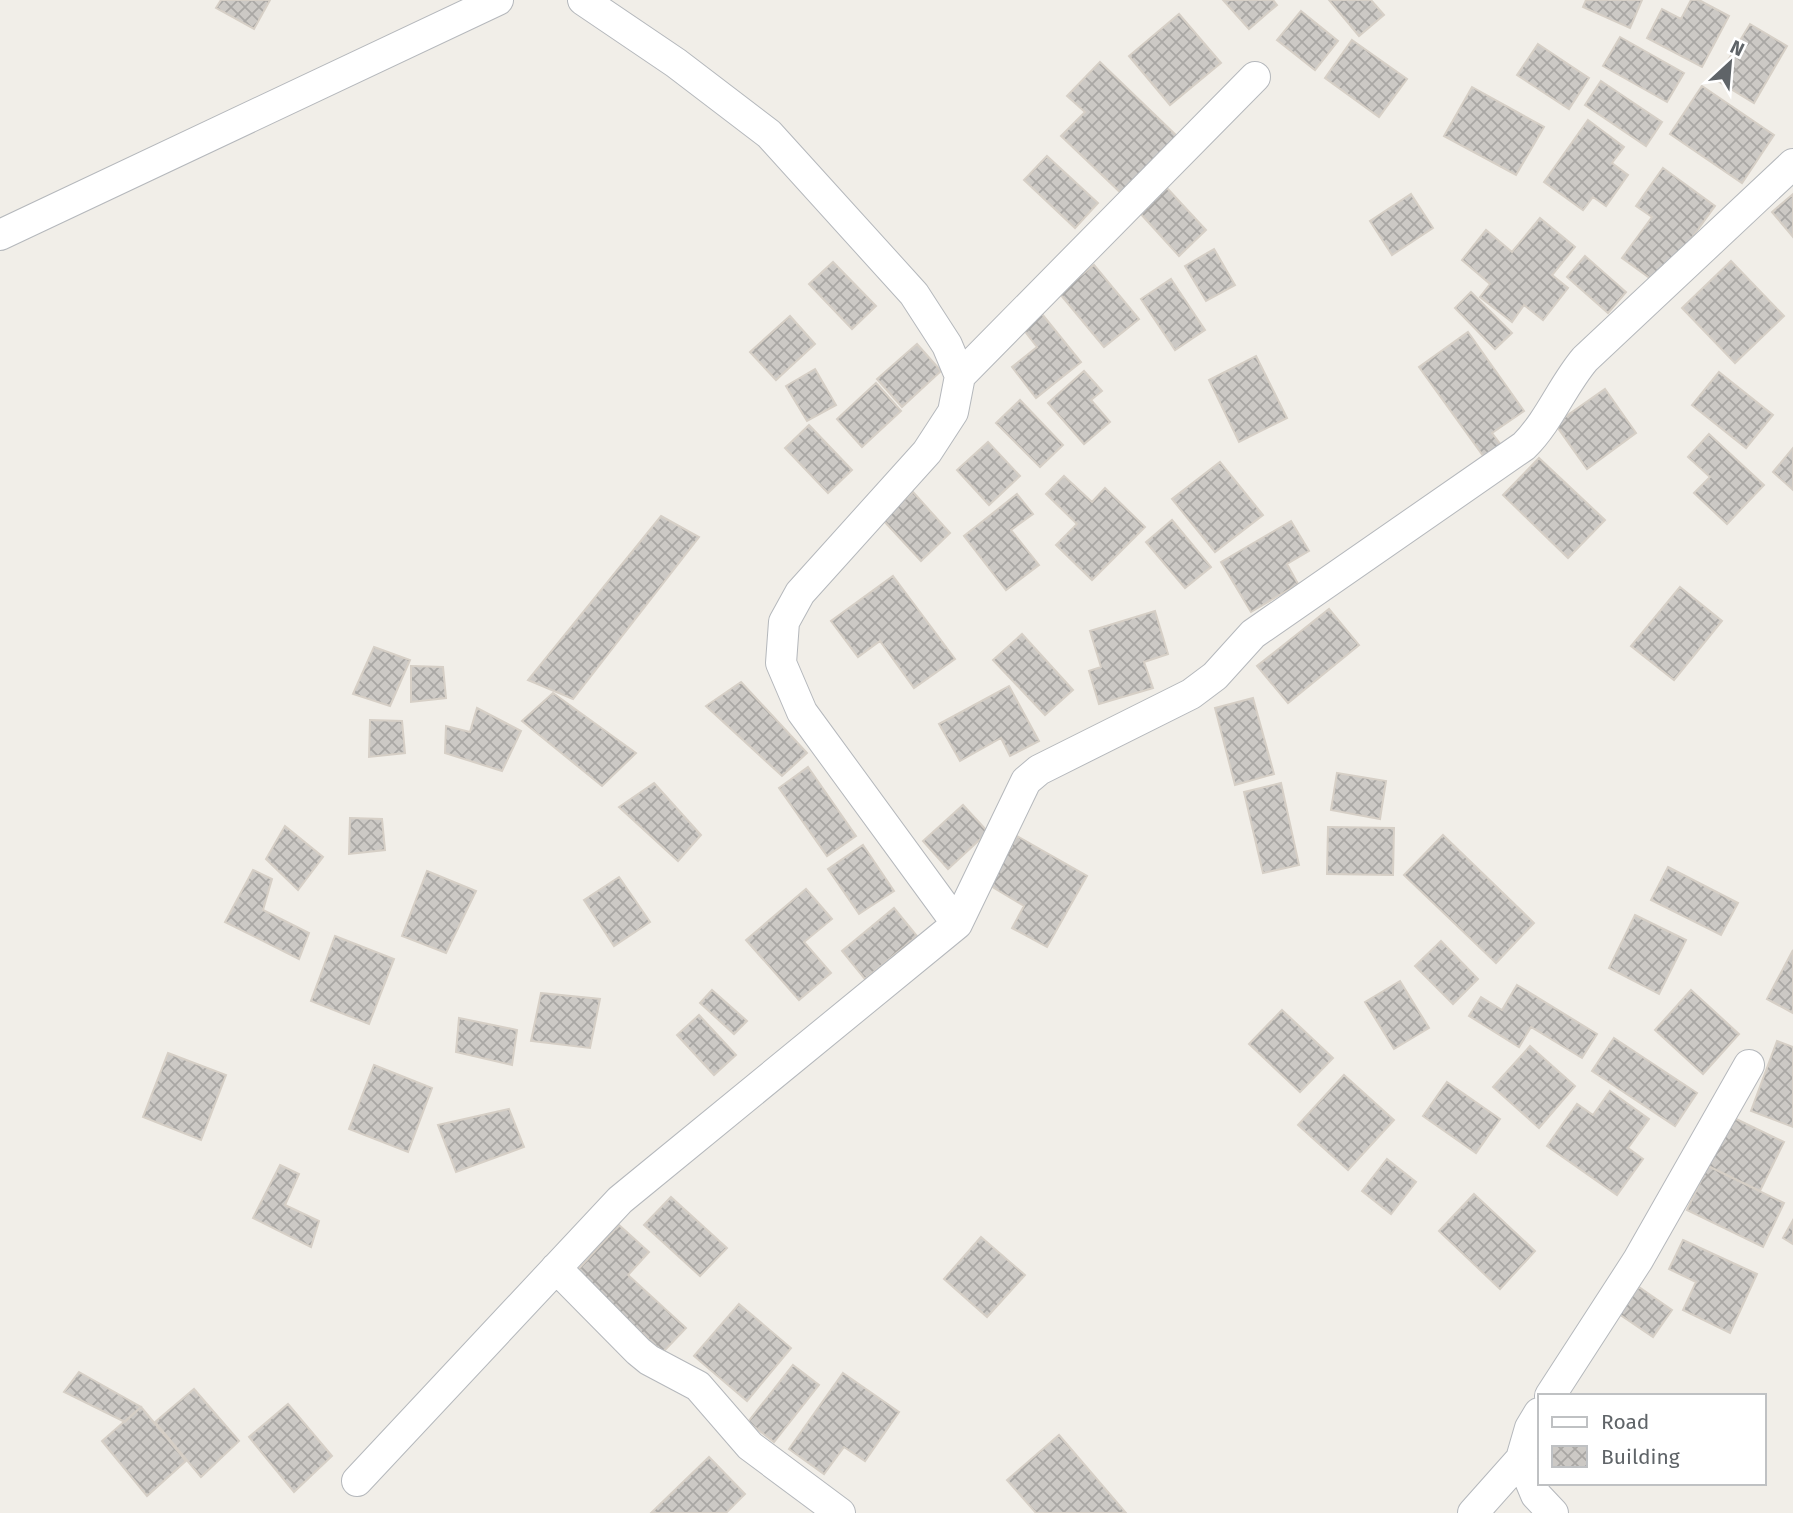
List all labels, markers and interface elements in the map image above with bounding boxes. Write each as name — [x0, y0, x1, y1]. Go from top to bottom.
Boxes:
north arrow — [1695, 28, 1765, 98]
text: N — [1727, 35, 1748, 61]
legend — [1538, 1394, 1765, 1485]
text: Road — [1601, 1409, 1649, 1435]
text: Building — [1601, 1444, 1680, 1470]

